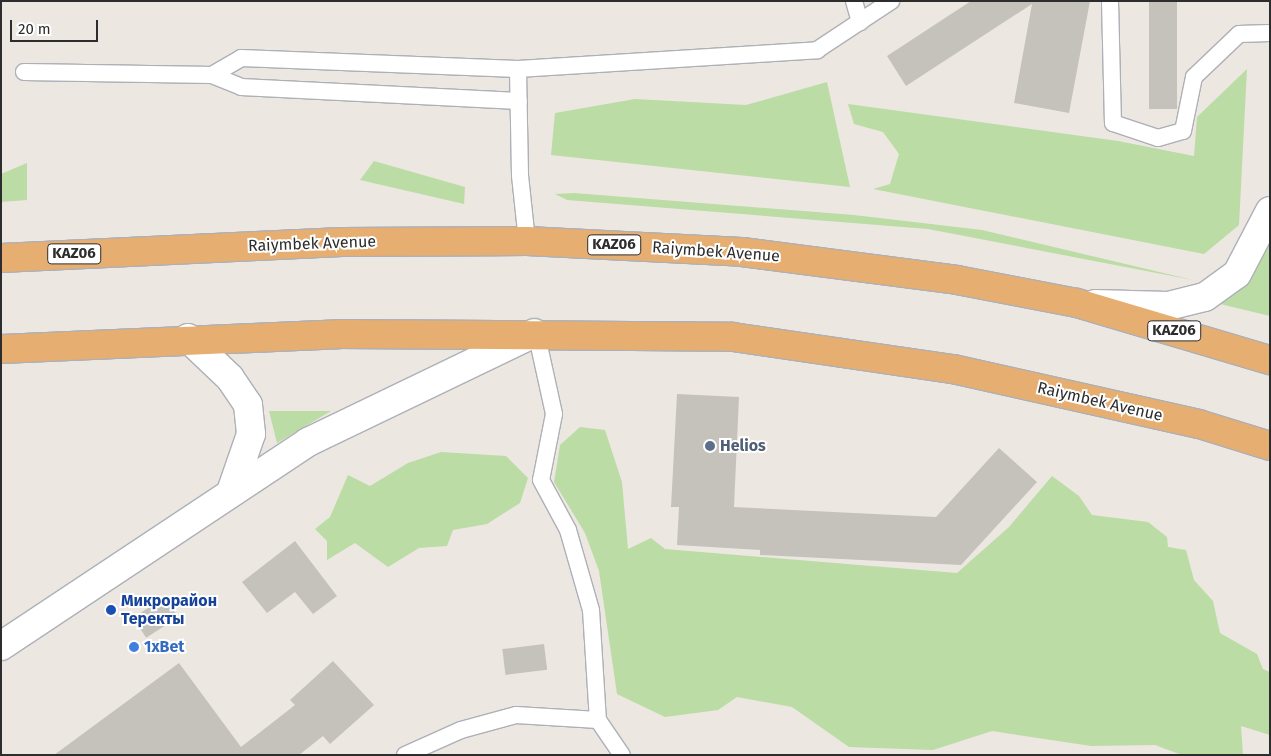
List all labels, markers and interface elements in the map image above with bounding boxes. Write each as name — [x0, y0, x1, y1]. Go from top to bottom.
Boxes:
scale bar — [12, 10, 100, 42]
text: 20 m — [18, 20, 51, 38]
street label: Raiymbek Avenue — [248, 232, 376, 256]
road number: KАZ06 — [586, 232, 642, 258]
street label: Raiymbek Avenue — [651, 238, 781, 266]
road number: KАZ06 — [46, 242, 102, 266]
road number: KАZ06 — [1146, 318, 1202, 344]
street label: Raiymbek Avenue — [1035, 378, 1165, 426]
place label: Helios — [720, 436, 766, 456]
marker: Helios — [704, 440, 716, 452]
place label: Микрорайон Теректы — [121, 591, 217, 629]
marker: Микрорайон Теректы — [105, 604, 117, 616]
place label: 1xBet — [144, 637, 184, 657]
marker: 1xBet — [128, 641, 140, 653]

